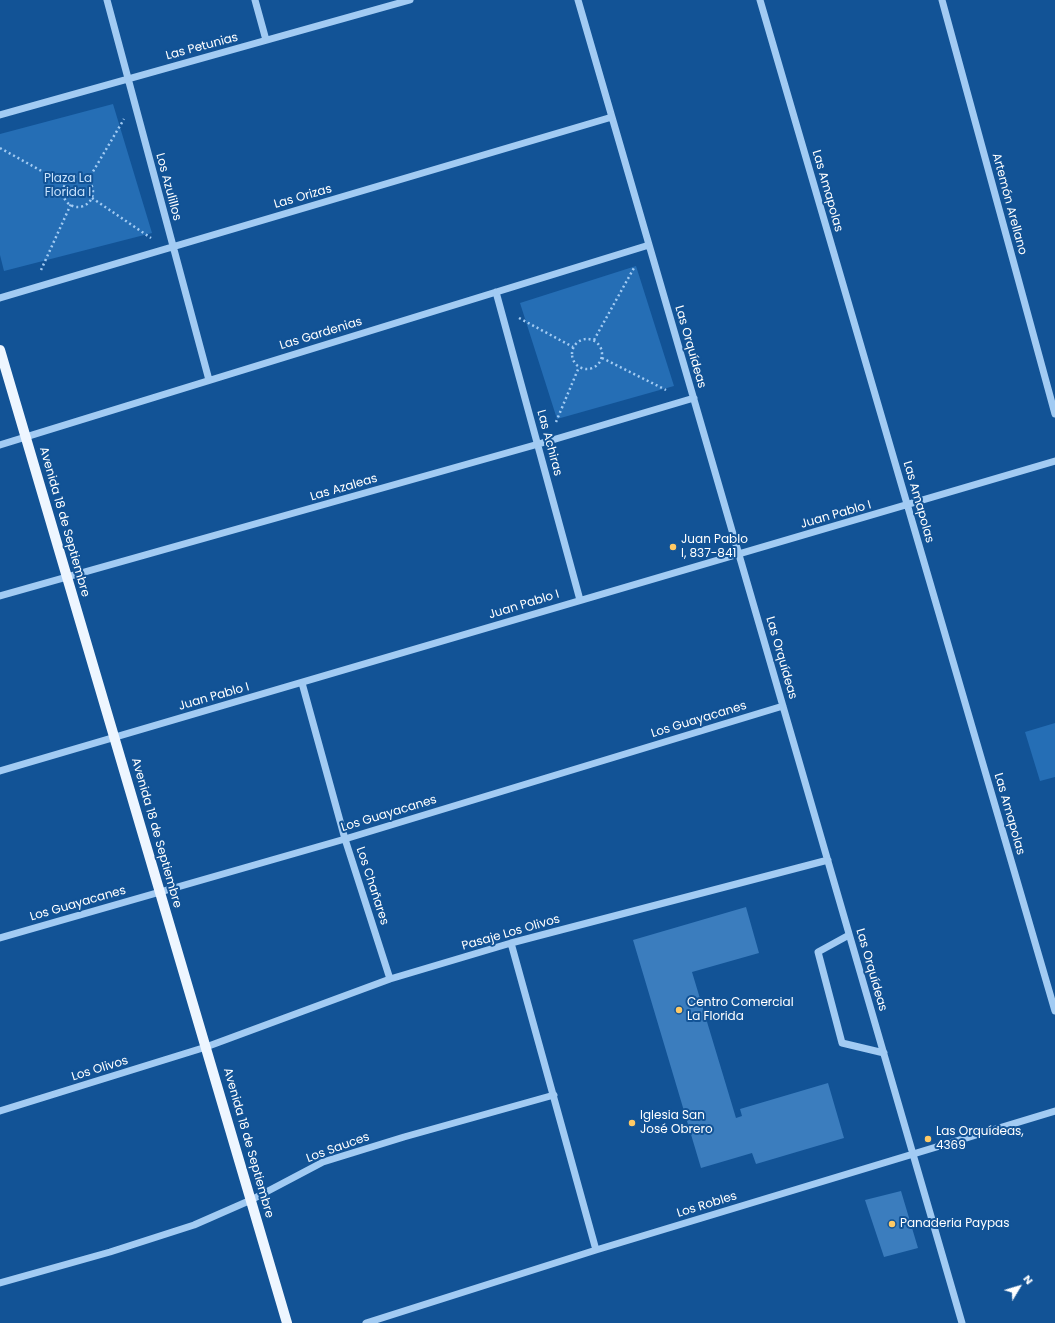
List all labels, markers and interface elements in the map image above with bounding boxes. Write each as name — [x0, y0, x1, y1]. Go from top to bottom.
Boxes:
street label: Las Petunias — [164, 30, 240, 64]
street label: Las Amapolas — [808, 148, 846, 234]
street label: Los Azulillos — [152, 152, 184, 222]
street label: Artemón Arellano — [988, 152, 1030, 256]
park label: Plaza La Florida I — [44, 172, 92, 200]
street label: Las Orizas — [272, 182, 334, 212]
street label: Las Orquídeas — [671, 304, 709, 390]
street label: Las Gardenias — [278, 315, 364, 353]
street label: Las Achiras — [533, 408, 565, 478]
street label: Avenida 18 de Septiembre — [36, 445, 92, 599]
street label: Las Amapolas — [899, 459, 937, 545]
street label: Las Azaleas — [309, 472, 379, 504]
street label: Juan Pablo I — [799, 498, 873, 532]
place label: Juan Pablo I, 837-841 — [681, 533, 748, 561]
marker: Juan Pablo I, 837-841 — [668, 542, 678, 552]
street label: Juan Pablo I — [487, 587, 561, 623]
street label: Las Orquídeas — [762, 615, 800, 701]
street label: Juan Pablo I — [177, 680, 251, 714]
street label: Los Guayacanes — [650, 699, 748, 741]
street label: Avenida 18 de Septiembre — [128, 756, 184, 910]
street label: Las Amapolas — [990, 771, 1028, 857]
street label: Los Guayacanes — [340, 793, 438, 835]
street label: Los Chañares — [353, 845, 391, 927]
street label: Los Guayacanes — [28, 883, 128, 925]
street label: Pasaje Los Olivos — [460, 912, 562, 954]
street label: Las Orquídeas — [852, 927, 890, 1013]
place label: Centro Comercial La Florida — [687, 996, 794, 1024]
marker: Centro Comercial La Florida — [674, 1005, 684, 1015]
street label: Los Olivos — [70, 1054, 130, 1084]
street label: Avenida 18 de Septiembre — [220, 1066, 276, 1220]
place label: Iglesia San José Obrero — [640, 1109, 713, 1137]
marker: Iglesia San José Obrero — [627, 1118, 637, 1128]
place label: Las Orquídeas, 4369 — [936, 1125, 1024, 1153]
street label: Los Sauces — [304, 1130, 372, 1166]
marker: Las Orquídeas, 4369 — [923, 1134, 933, 1144]
street label: Los Robles — [675, 1189, 739, 1221]
place label: Panaderia Paypas — [900, 1217, 1009, 1231]
marker: Panaderia Paypas — [887, 1219, 897, 1229]
north arrow — [999, 1267, 1039, 1307]
text: N — [1020, 1271, 1037, 1288]

